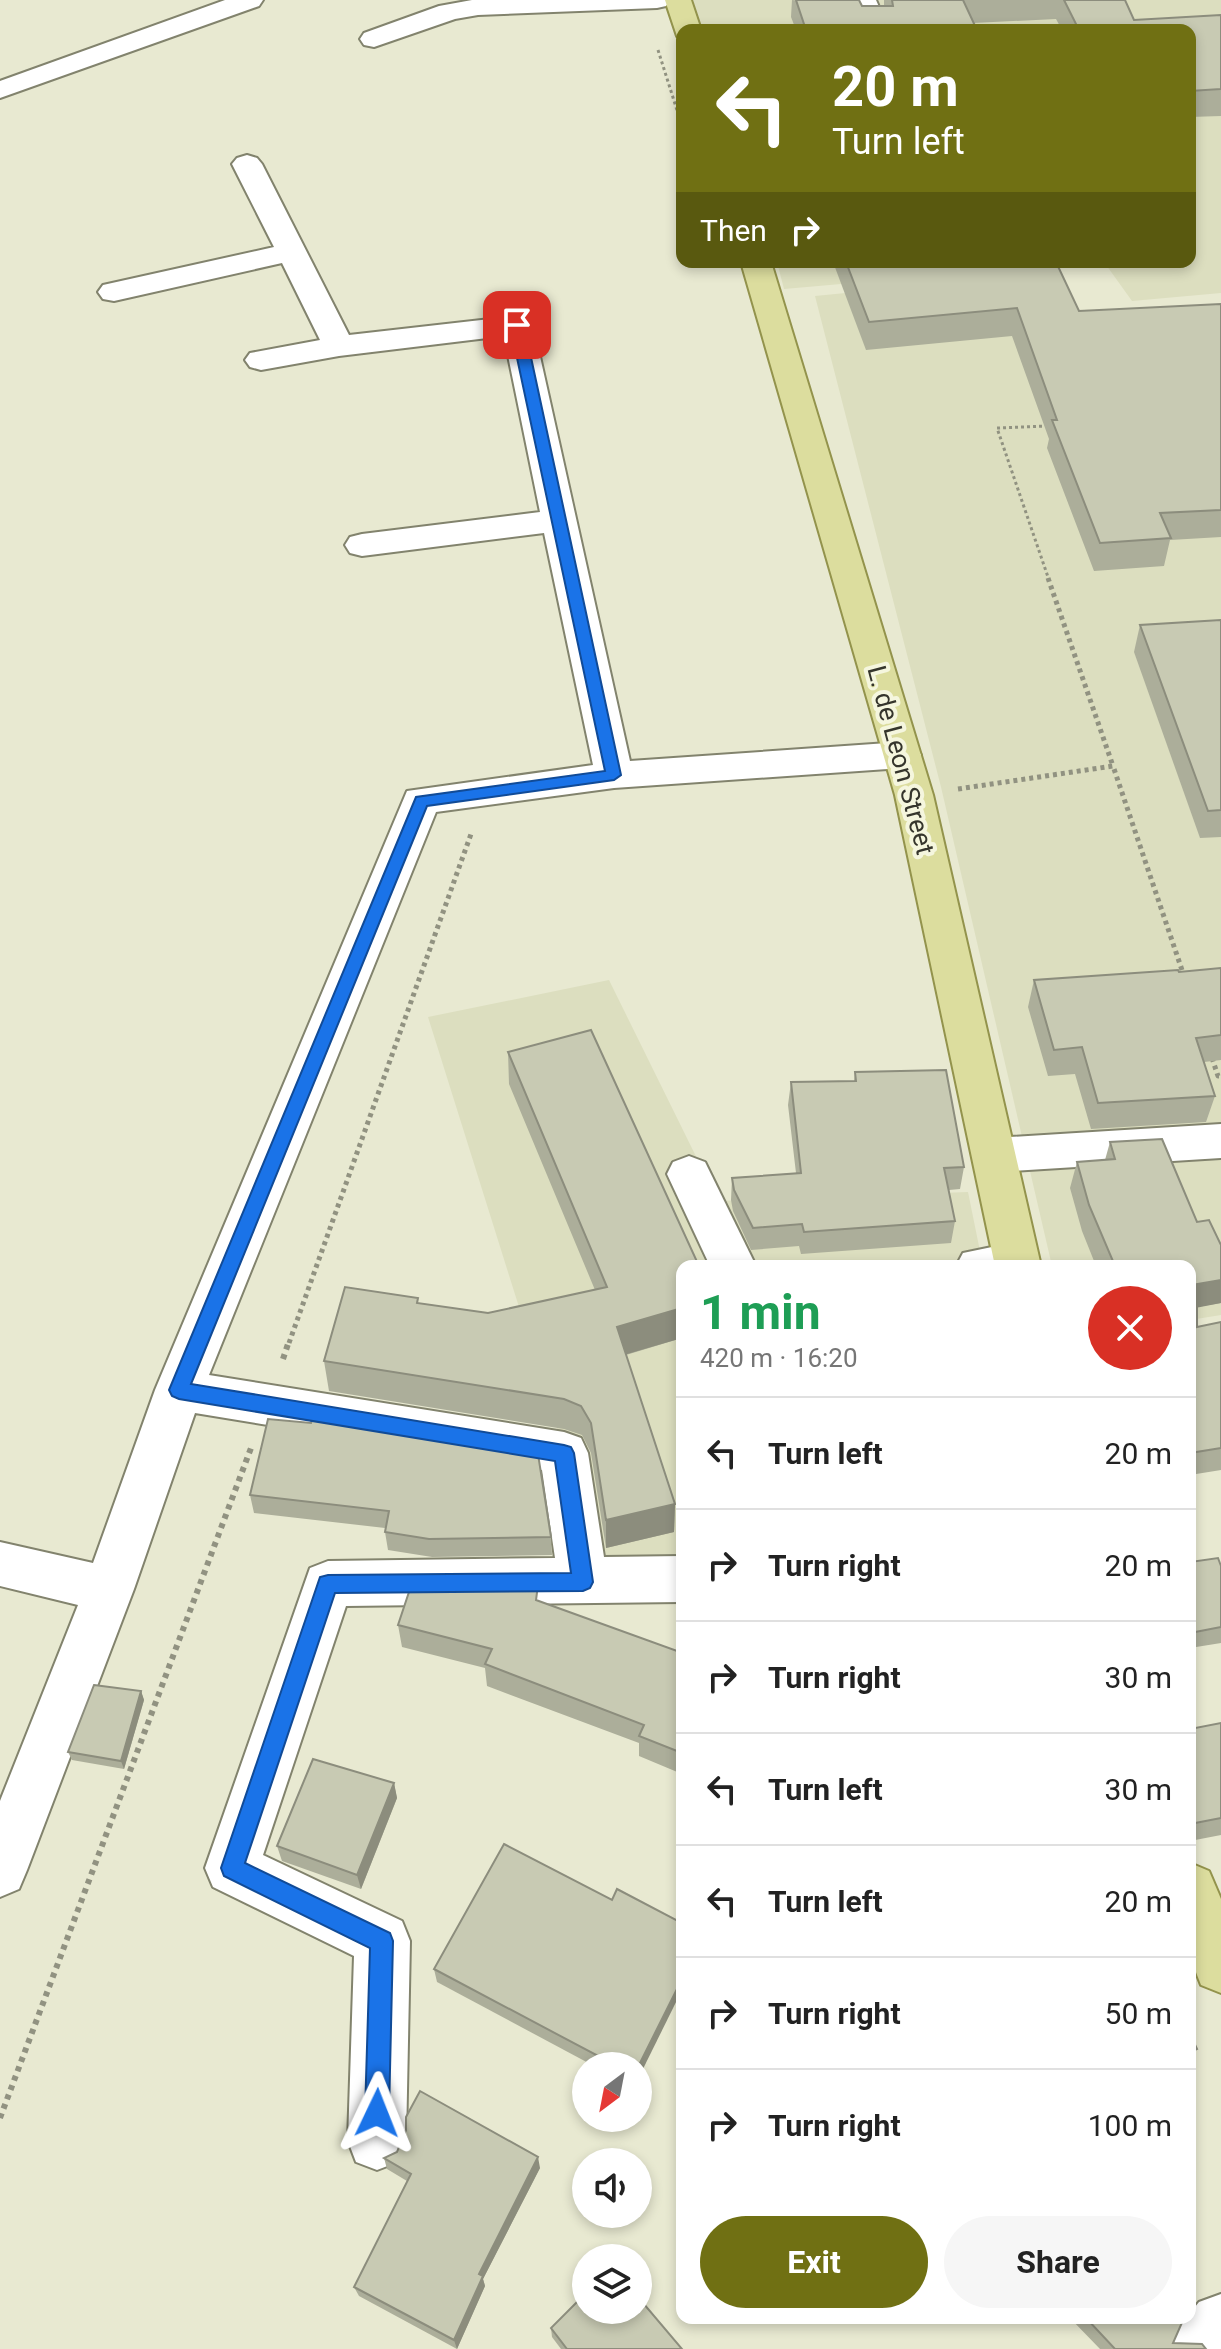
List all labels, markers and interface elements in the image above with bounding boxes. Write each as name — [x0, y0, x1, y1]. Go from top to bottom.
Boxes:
text: 20 m — [832, 54, 959, 120]
icon: left — [700, 56, 804, 160]
text: Turn left — [832, 121, 965, 163]
icon: right — [783, 208, 827, 252]
text: Then — [700, 213, 767, 248]
pin — [483, 291, 551, 359]
icon: arrive — [495, 303, 539, 347]
street label: L. de Leon Street — [861, 662, 941, 858]
text: 1 min — [700, 1284, 821, 1341]
button: close — [1088, 1286, 1172, 1370]
text: 420 m · 16:20 — [700, 1343, 858, 1373]
icon: left — [700, 1431, 744, 1475]
text: Turn left — [768, 1436, 883, 1471]
text: 20 m — [1105, 1436, 1172, 1471]
icon: right — [700, 1543, 744, 1587]
text: Turn right — [768, 1548, 901, 1583]
text: 20 m — [1105, 1548, 1172, 1583]
icon: right — [700, 1655, 744, 1699]
text: Turn right — [768, 1660, 901, 1695]
text: 30 m — [1105, 1660, 1172, 1695]
icon: left — [700, 1767, 744, 1811]
text: Turn left — [768, 1772, 883, 1807]
text: 30 m — [1105, 1772, 1172, 1807]
icon: left — [700, 1879, 744, 1923]
text: Turn left — [768, 1884, 883, 1919]
text: 20 m — [1105, 1884, 1172, 1919]
icon: right — [700, 1991, 744, 2035]
text: Turn right — [768, 1996, 901, 2031]
text: 50 m — [1105, 1996, 1172, 2031]
north arrow — [572, 2052, 652, 2132]
map controls — [572, 2052, 652, 2324]
position arrow — [335, 2071, 419, 2155]
icon: right — [700, 2103, 744, 2147]
text: Turn right — [768, 2108, 901, 2143]
text: 100 m — [1088, 2108, 1172, 2143]
button: sound — [572, 2148, 652, 2228]
button: Exit — [700, 2216, 928, 2308]
button: Share — [944, 2216, 1172, 2308]
button: layers — [572, 2244, 652, 2324]

